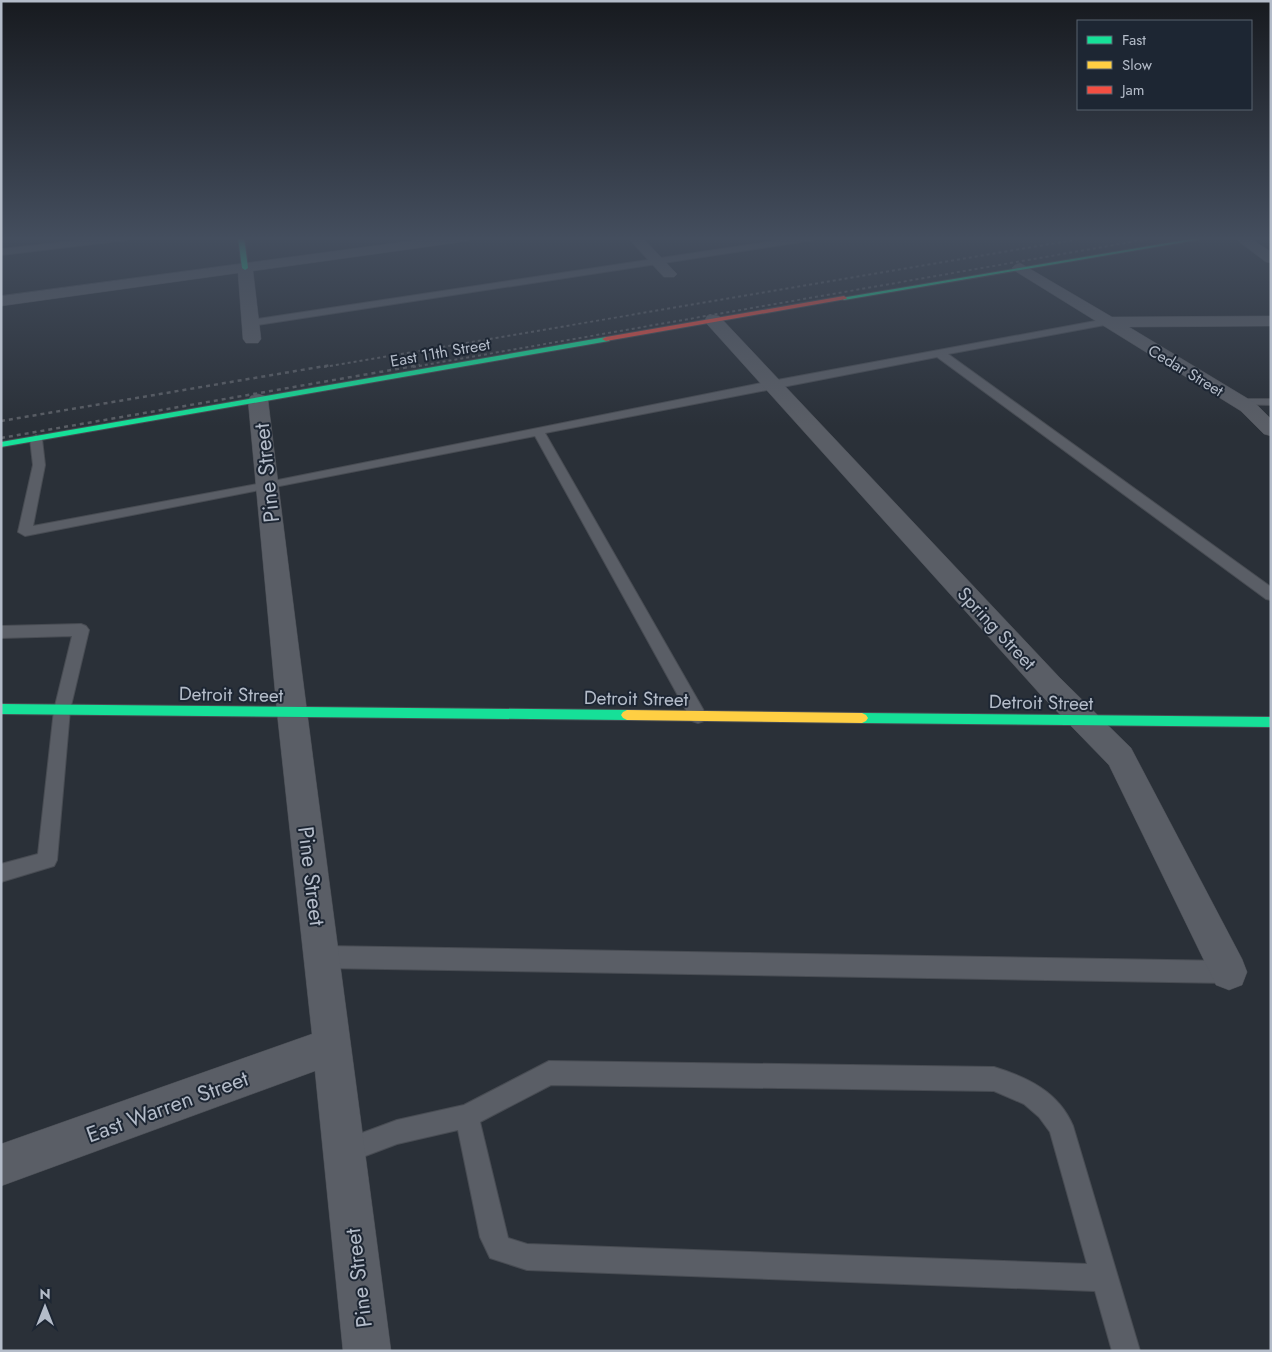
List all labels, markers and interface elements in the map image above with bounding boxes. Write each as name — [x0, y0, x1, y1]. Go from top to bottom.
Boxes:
legend — [1077, 20, 1252, 110]
text: Fast — [1122, 29, 1146, 51]
text: Slow — [1122, 54, 1153, 76]
text: Jam — [1120, 79, 1145, 101]
street label: East 11th Street — [388, 332, 492, 373]
street label: Cedar Street — [1144, 339, 1228, 402]
street label: Pine Street — [245, 421, 287, 524]
street label: Spring Street — [951, 581, 1042, 676]
street label: Detroit Street — [179, 680, 284, 709]
street label: Detroit Street — [584, 684, 689, 713]
street label: Detroit Street — [989, 688, 1094, 717]
street label: Pine Street — [290, 825, 334, 928]
street label: East Warren Street — [81, 1062, 253, 1150]
street label: Pine Street — [336, 1226, 380, 1329]
north arrow — [20, 1282, 70, 1332]
text: N — [39, 1284, 51, 1304]

